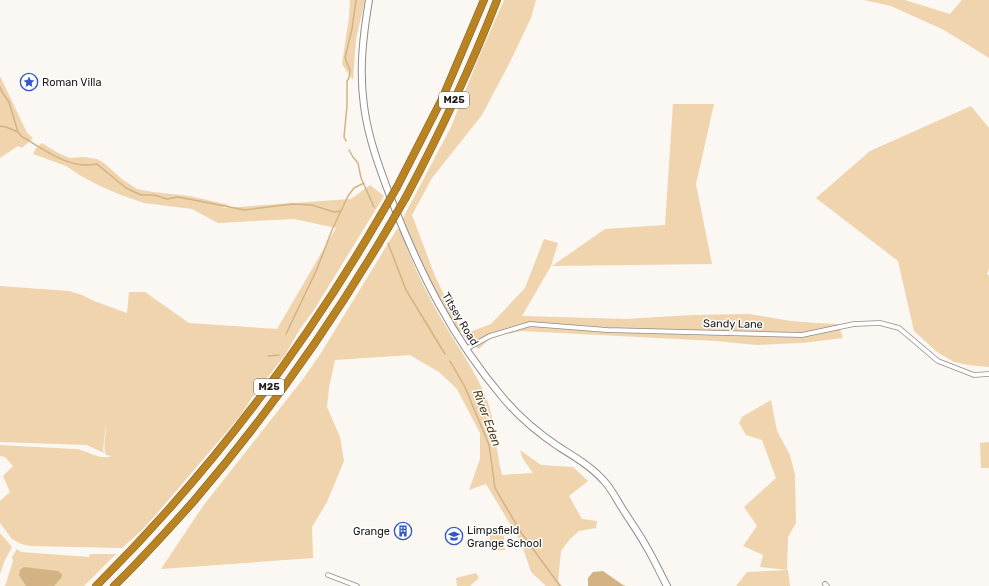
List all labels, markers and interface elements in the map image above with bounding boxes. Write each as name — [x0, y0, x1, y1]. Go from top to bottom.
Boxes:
place icon: Roman Villa — [19, 72, 39, 92]
place label: Roman Villa — [42, 76, 102, 89]
road number: M25 — [439, 92, 469, 108]
street label: Titsey Road — [439, 290, 481, 348]
street label: Sandy Lane — [703, 317, 763, 331]
road number: M25 — [254, 379, 284, 395]
water label: River Eden — [470, 388, 504, 448]
building icon: Grange — [393, 521, 413, 541]
place label: Limpsfield Grange School — [467, 524, 542, 550]
place label: Grange — [353, 525, 390, 538]
school or university icon: Limpsfield Grange School — [444, 526, 464, 546]

